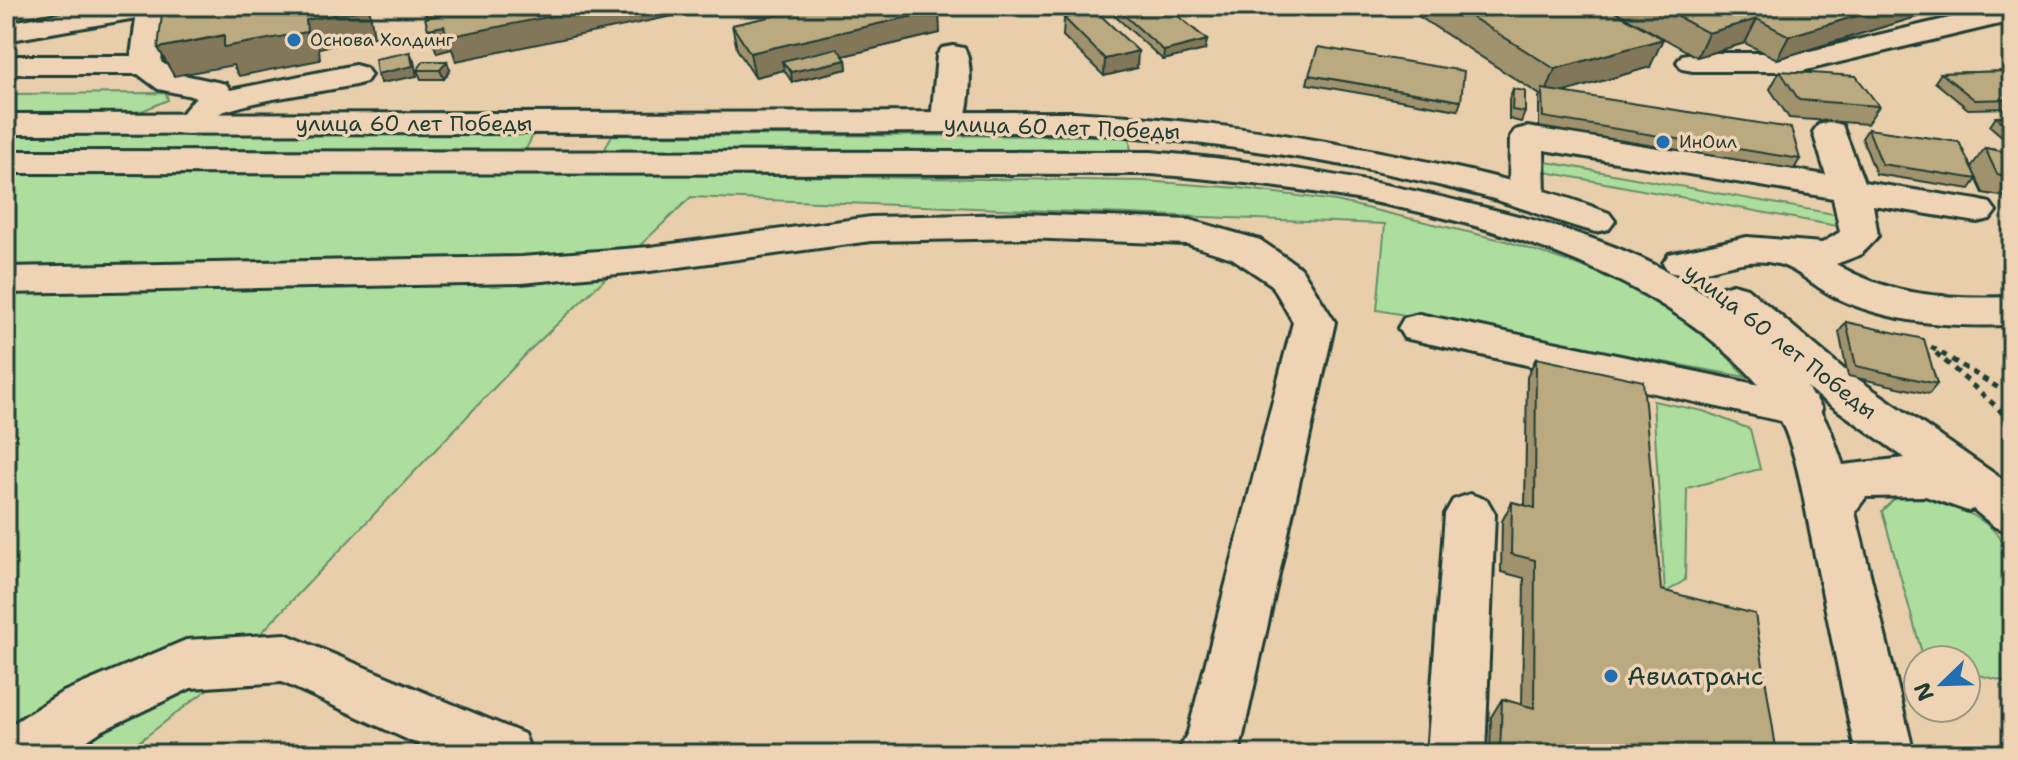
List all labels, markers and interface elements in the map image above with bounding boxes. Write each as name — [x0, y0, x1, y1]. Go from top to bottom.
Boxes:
place label: Основа Холдинг — [310, 28, 454, 52]
marker: Основа Холдинг — [285, 31, 303, 49]
street label: улица 60 лет Победы — [296, 109, 532, 138]
street label: улица 60 лет Победы — [943, 109, 1181, 146]
place label: ИнОил — [1679, 130, 1737, 154]
marker: ИнОил — [1654, 133, 1672, 151]
street label: улица 60 лет Победы — [1678, 257, 1883, 426]
north arrow — [1902, 644, 1982, 724]
place label: Авиатранс — [1627, 658, 1764, 693]
marker: Авиатранс — [1602, 667, 1620, 685]
text: N — [1907, 678, 1941, 705]

